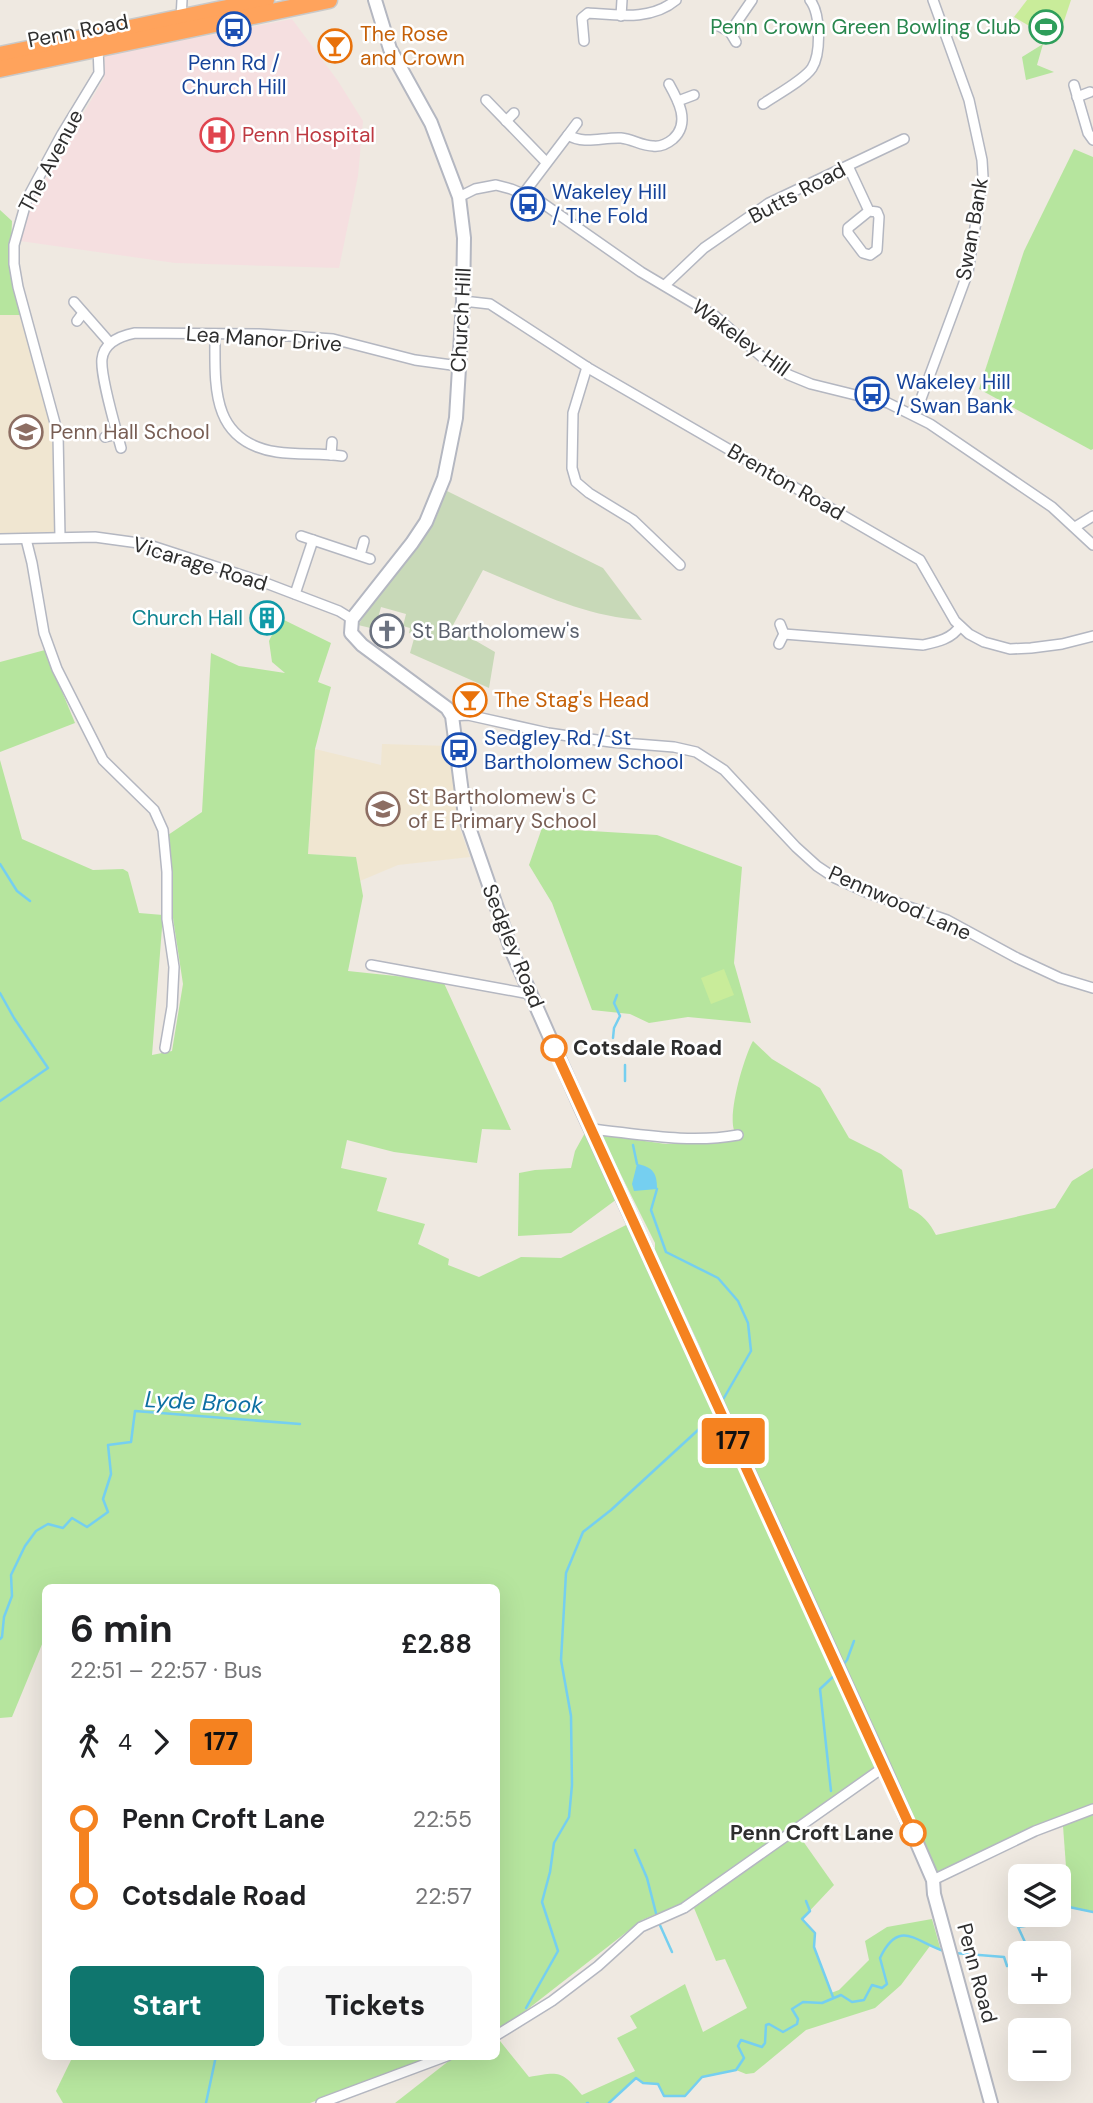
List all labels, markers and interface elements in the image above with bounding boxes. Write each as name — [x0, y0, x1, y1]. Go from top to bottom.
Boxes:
street label: Penn Road — [25, 8, 131, 54]
sports icon: Penn Crown Green Bowling Club — [1027, 8, 1065, 46]
bus stop icon: Penn Rd / Church Hill — [215, 10, 253, 48]
place label: Penn Crown Green Bowling Club — [710, 13, 1021, 41]
place label: The Rose and Crown — [360, 20, 465, 72]
bar icon: The Rose and Crown — [316, 27, 354, 65]
place label: Penn Rd / Church Hill — [182, 49, 286, 101]
street label: The Avenue — [12, 105, 90, 217]
hospital icon: Penn Hospital — [198, 116, 236, 154]
place label: Penn Hospital — [242, 121, 375, 149]
street label: Butts Road — [744, 156, 850, 230]
street label: Swan Bank — [949, 175, 995, 282]
place label: Wakeley Hill / The Fold — [552, 178, 667, 230]
bus stop icon: Wakeley Hill / The Fold — [509, 185, 547, 223]
street label: Church Hill — [444, 267, 478, 373]
street label: Wakeley Hill — [686, 293, 796, 383]
street label: Lea Manor Drive — [185, 320, 343, 358]
place label: Wakeley Hill / Swan Bank — [896, 368, 1014, 420]
bus stop icon: Wakeley Hill / Swan Bank — [853, 375, 891, 413]
school or university icon: Penn Hall School — [7, 413, 45, 451]
place label: Penn Hall School — [50, 418, 210, 446]
street label: Brenton Road — [722, 437, 850, 527]
street label: Vicarage Road — [129, 530, 271, 598]
building icon: Church Hall — [248, 599, 286, 637]
place label: Church Hall — [132, 604, 243, 632]
church icon: St Bartholomew's — [368, 612, 406, 650]
place label: St Bartholomew's — [412, 617, 580, 645]
bar icon: The Stag's Head — [451, 681, 489, 719]
place label: The Stag's Head — [494, 686, 649, 714]
place label: Sedgley Rd / St Bartholomew School — [484, 724, 683, 776]
bus stop icon: Sedgley Rd / St Bartholomew School — [440, 731, 478, 769]
place label: St Bartholomew's C of E Primary School — [408, 783, 597, 835]
school or university icon: St Bartholomew's C of E Primary School — [364, 790, 402, 828]
street label: Pennwood Lane — [824, 859, 976, 947]
street label: Sedgley Road — [475, 880, 551, 1012]
place label: Cotsdale Road — [573, 1034, 722, 1062]
marker: Cotsdale Road — [541, 1035, 567, 1061]
water label: Lyde Brook — [144, 1384, 264, 1420]
line badge: 177 — [693, 1418, 773, 1464]
text: 177 — [716, 1425, 750, 1456]
text: 6 min — [70, 1604, 173, 1654]
text: £2.88 — [401, 1627, 472, 1661]
text: 22:51 – 22:57 · Bus — [70, 1655, 262, 1685]
icon: walk — [70, 1723, 108, 1761]
icon: forward — [142, 1723, 180, 1761]
text: 177 — [204, 1726, 238, 1757]
text: 4 — [118, 1727, 132, 1757]
text: Penn Croft Lane — [122, 1802, 325, 1836]
text: 22:55 — [413, 1804, 472, 1834]
place label: Penn Croft Lane — [730, 1819, 894, 1847]
marker: Penn Croft Lane — [900, 1820, 926, 1846]
map controls — [1008, 1864, 1071, 2081]
button: layers — [1008, 1864, 1071, 1927]
text: Cotsdale Road — [122, 1879, 306, 1913]
text: 22:57 — [415, 1881, 472, 1911]
street label: Penn Road — [950, 1920, 1004, 2026]
button: + — [1008, 1941, 1071, 2004]
button: Start — [70, 1966, 264, 2046]
button: Tickets — [278, 1966, 472, 2046]
button: − — [1008, 2018, 1071, 2081]

